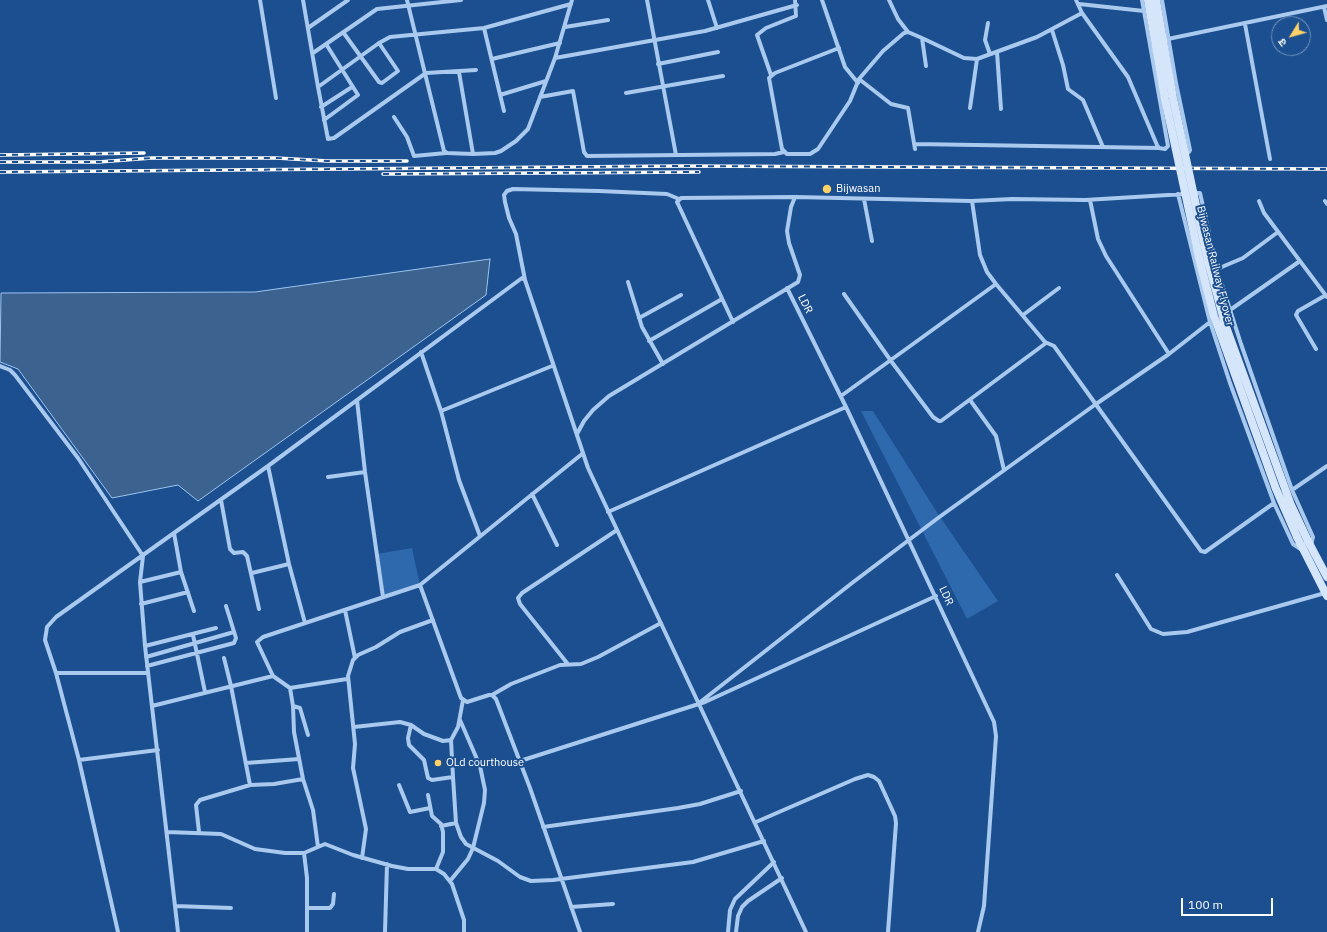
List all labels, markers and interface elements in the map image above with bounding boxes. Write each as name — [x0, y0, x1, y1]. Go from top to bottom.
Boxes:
north arrow — [1271, 16, 1311, 56]
text: उ — [1275, 36, 1290, 49]
place label: Bijwasan — [836, 182, 880, 196]
marker: Bijwasan — [821, 183, 833, 195]
street label: Bijwasan Railway Flyover — [1194, 204, 1236, 328]
street label: LDR — [795, 292, 815, 316]
street label: LDR — [936, 584, 956, 608]
place label: OLd courthouse — [446, 756, 524, 770]
marker: OLd courthouse — [433, 758, 443, 768]
scale bar — [1183, 890, 1275, 916]
text: 100 m — [1188, 897, 1223, 912]

